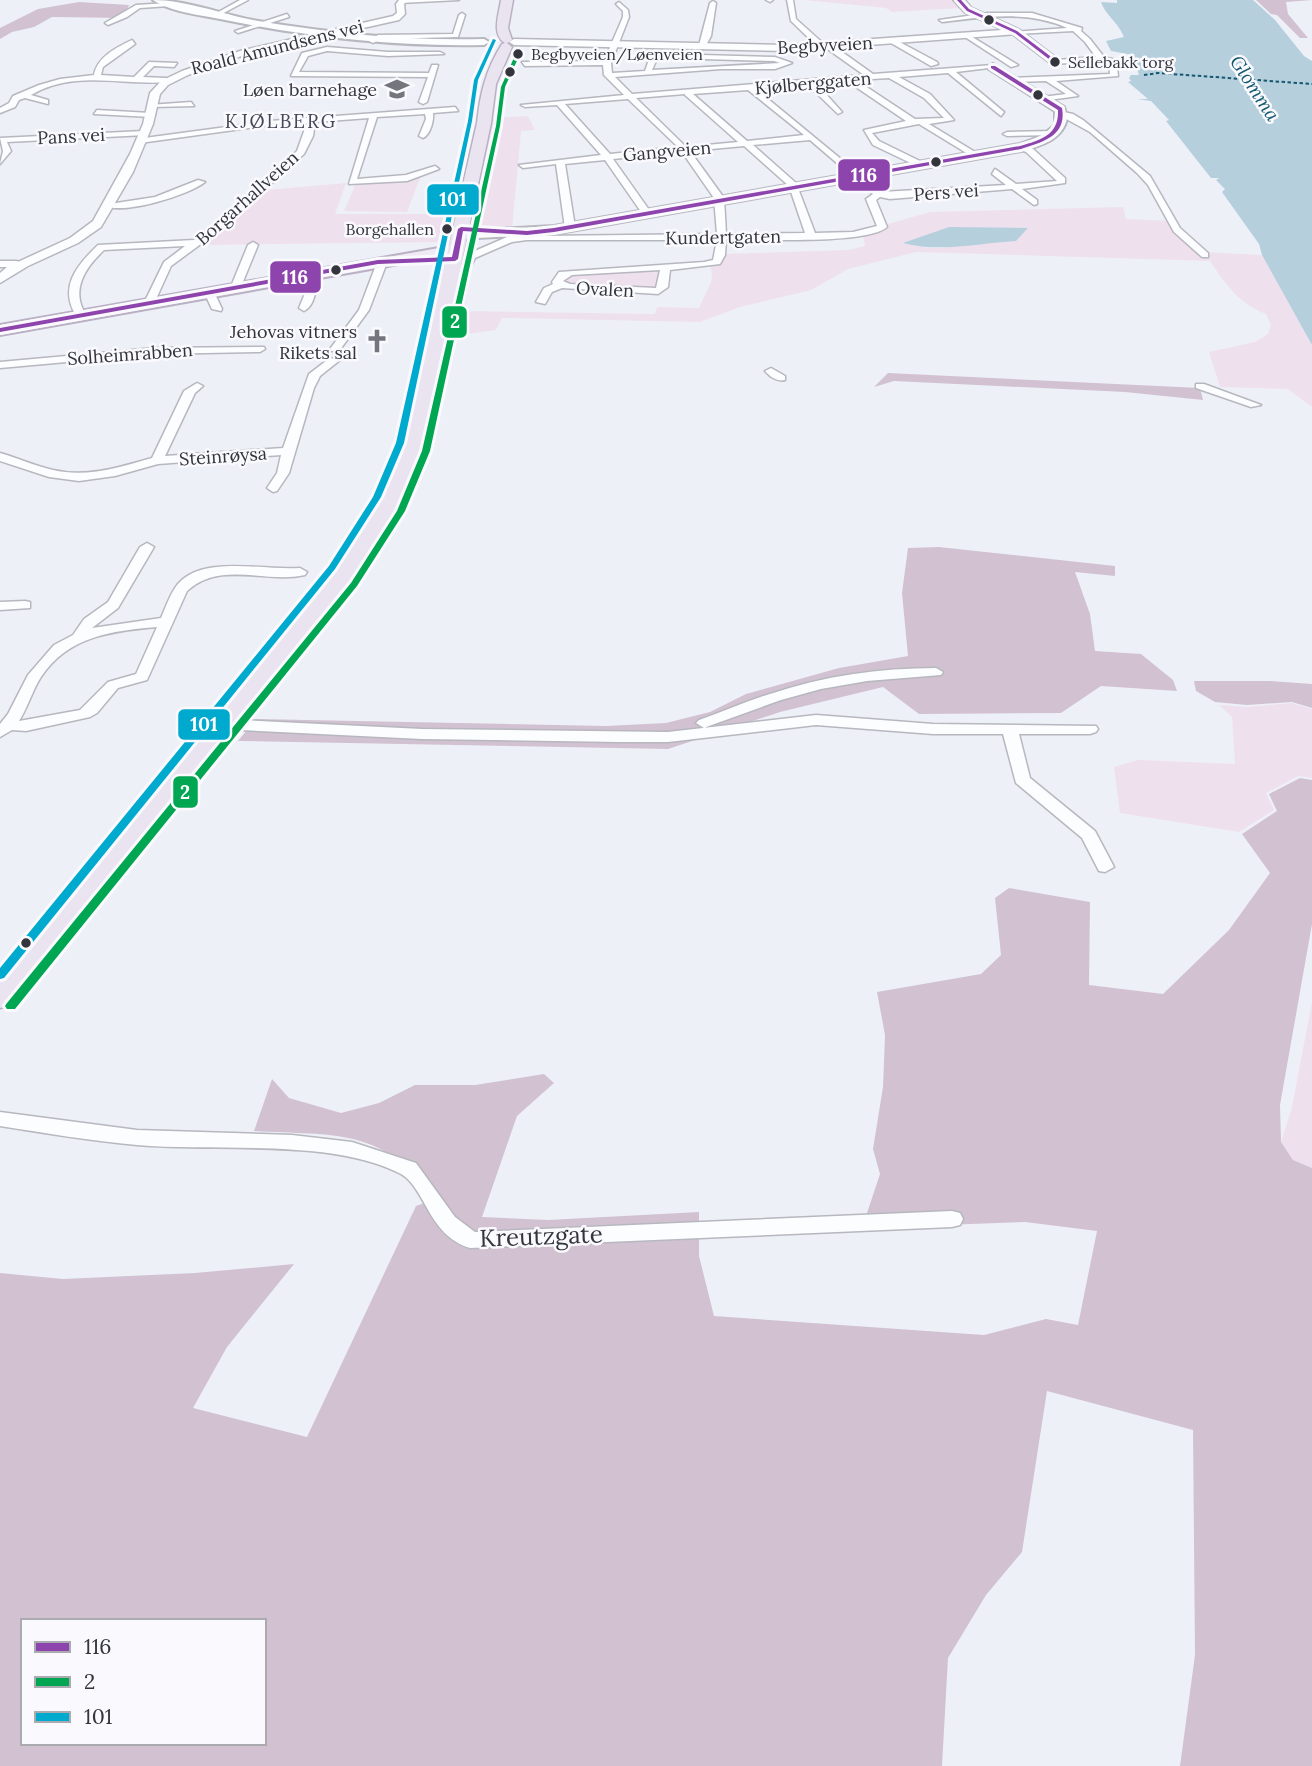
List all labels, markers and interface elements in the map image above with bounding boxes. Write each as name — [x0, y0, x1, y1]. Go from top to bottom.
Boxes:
unlabelled marker — [982, 13, 996, 27]
street label: Roald Amundsens vei — [188, 14, 366, 80]
street label: Begbyveien — [777, 31, 873, 59]
place label: Begbyveien/Løenveien — [531, 44, 703, 65]
marker: Begbyveien/Løenveien — [511, 47, 525, 61]
water label: Glomma — [1225, 51, 1285, 126]
place label: Sellebakk torg — [1068, 52, 1174, 72]
marker: Sellebakk torg — [1048, 55, 1062, 69]
unlabelled marker — [503, 65, 517, 79]
street label: Kjølberggaten — [754, 66, 872, 100]
school or university icon: Løen barnehage — [383, 75, 411, 103]
place label: Løen barnehage — [243, 78, 377, 101]
unlabelled marker — [1031, 88, 1045, 102]
district label: KJØLBERG — [225, 109, 337, 133]
street label: Pans vei — [36, 123, 106, 149]
street label: Gangveien — [622, 136, 712, 166]
street label: Borgarhallveien — [191, 146, 303, 250]
unlabelled marker — [929, 155, 943, 169]
line badge: 116 — [837, 158, 891, 192]
text: 116 — [851, 163, 877, 187]
street label: Pers vei — [913, 178, 979, 206]
line badge: 101 — [426, 183, 480, 216]
text: 101 — [439, 187, 467, 211]
place label: Borgehallen — [345, 219, 434, 239]
marker: Borgehallen — [440, 222, 454, 236]
street label: Kundertgaten — [665, 224, 781, 250]
line badge: 116 — [269, 260, 322, 294]
unlabelled marker — [329, 263, 343, 277]
text: 116 — [282, 265, 308, 289]
street label: Ovalen — [575, 276, 635, 302]
line badge: 2 — [441, 305, 468, 339]
text: 2 — [450, 309, 460, 333]
place label: Jehovas vitners Rikets sal — [229, 320, 357, 364]
church icon: Jehovas vitners Rikets sal — [363, 327, 391, 355]
street label: Solheimrabben — [66, 338, 194, 370]
street label: Steinrøysa — [178, 441, 268, 471]
line badge: 101 — [177, 708, 231, 741]
text: 101 — [190, 712, 218, 736]
line badge: 2 — [172, 775, 199, 809]
text: 2 — [180, 780, 190, 804]
unlabelled marker — [19, 936, 33, 950]
street label: Kreutzgate — [479, 1218, 603, 1254]
legend — [21, 1619, 266, 1745]
text: 116 — [84, 1633, 111, 1660]
text: 2 — [84, 1668, 95, 1695]
text: 101 — [84, 1703, 112, 1730]

